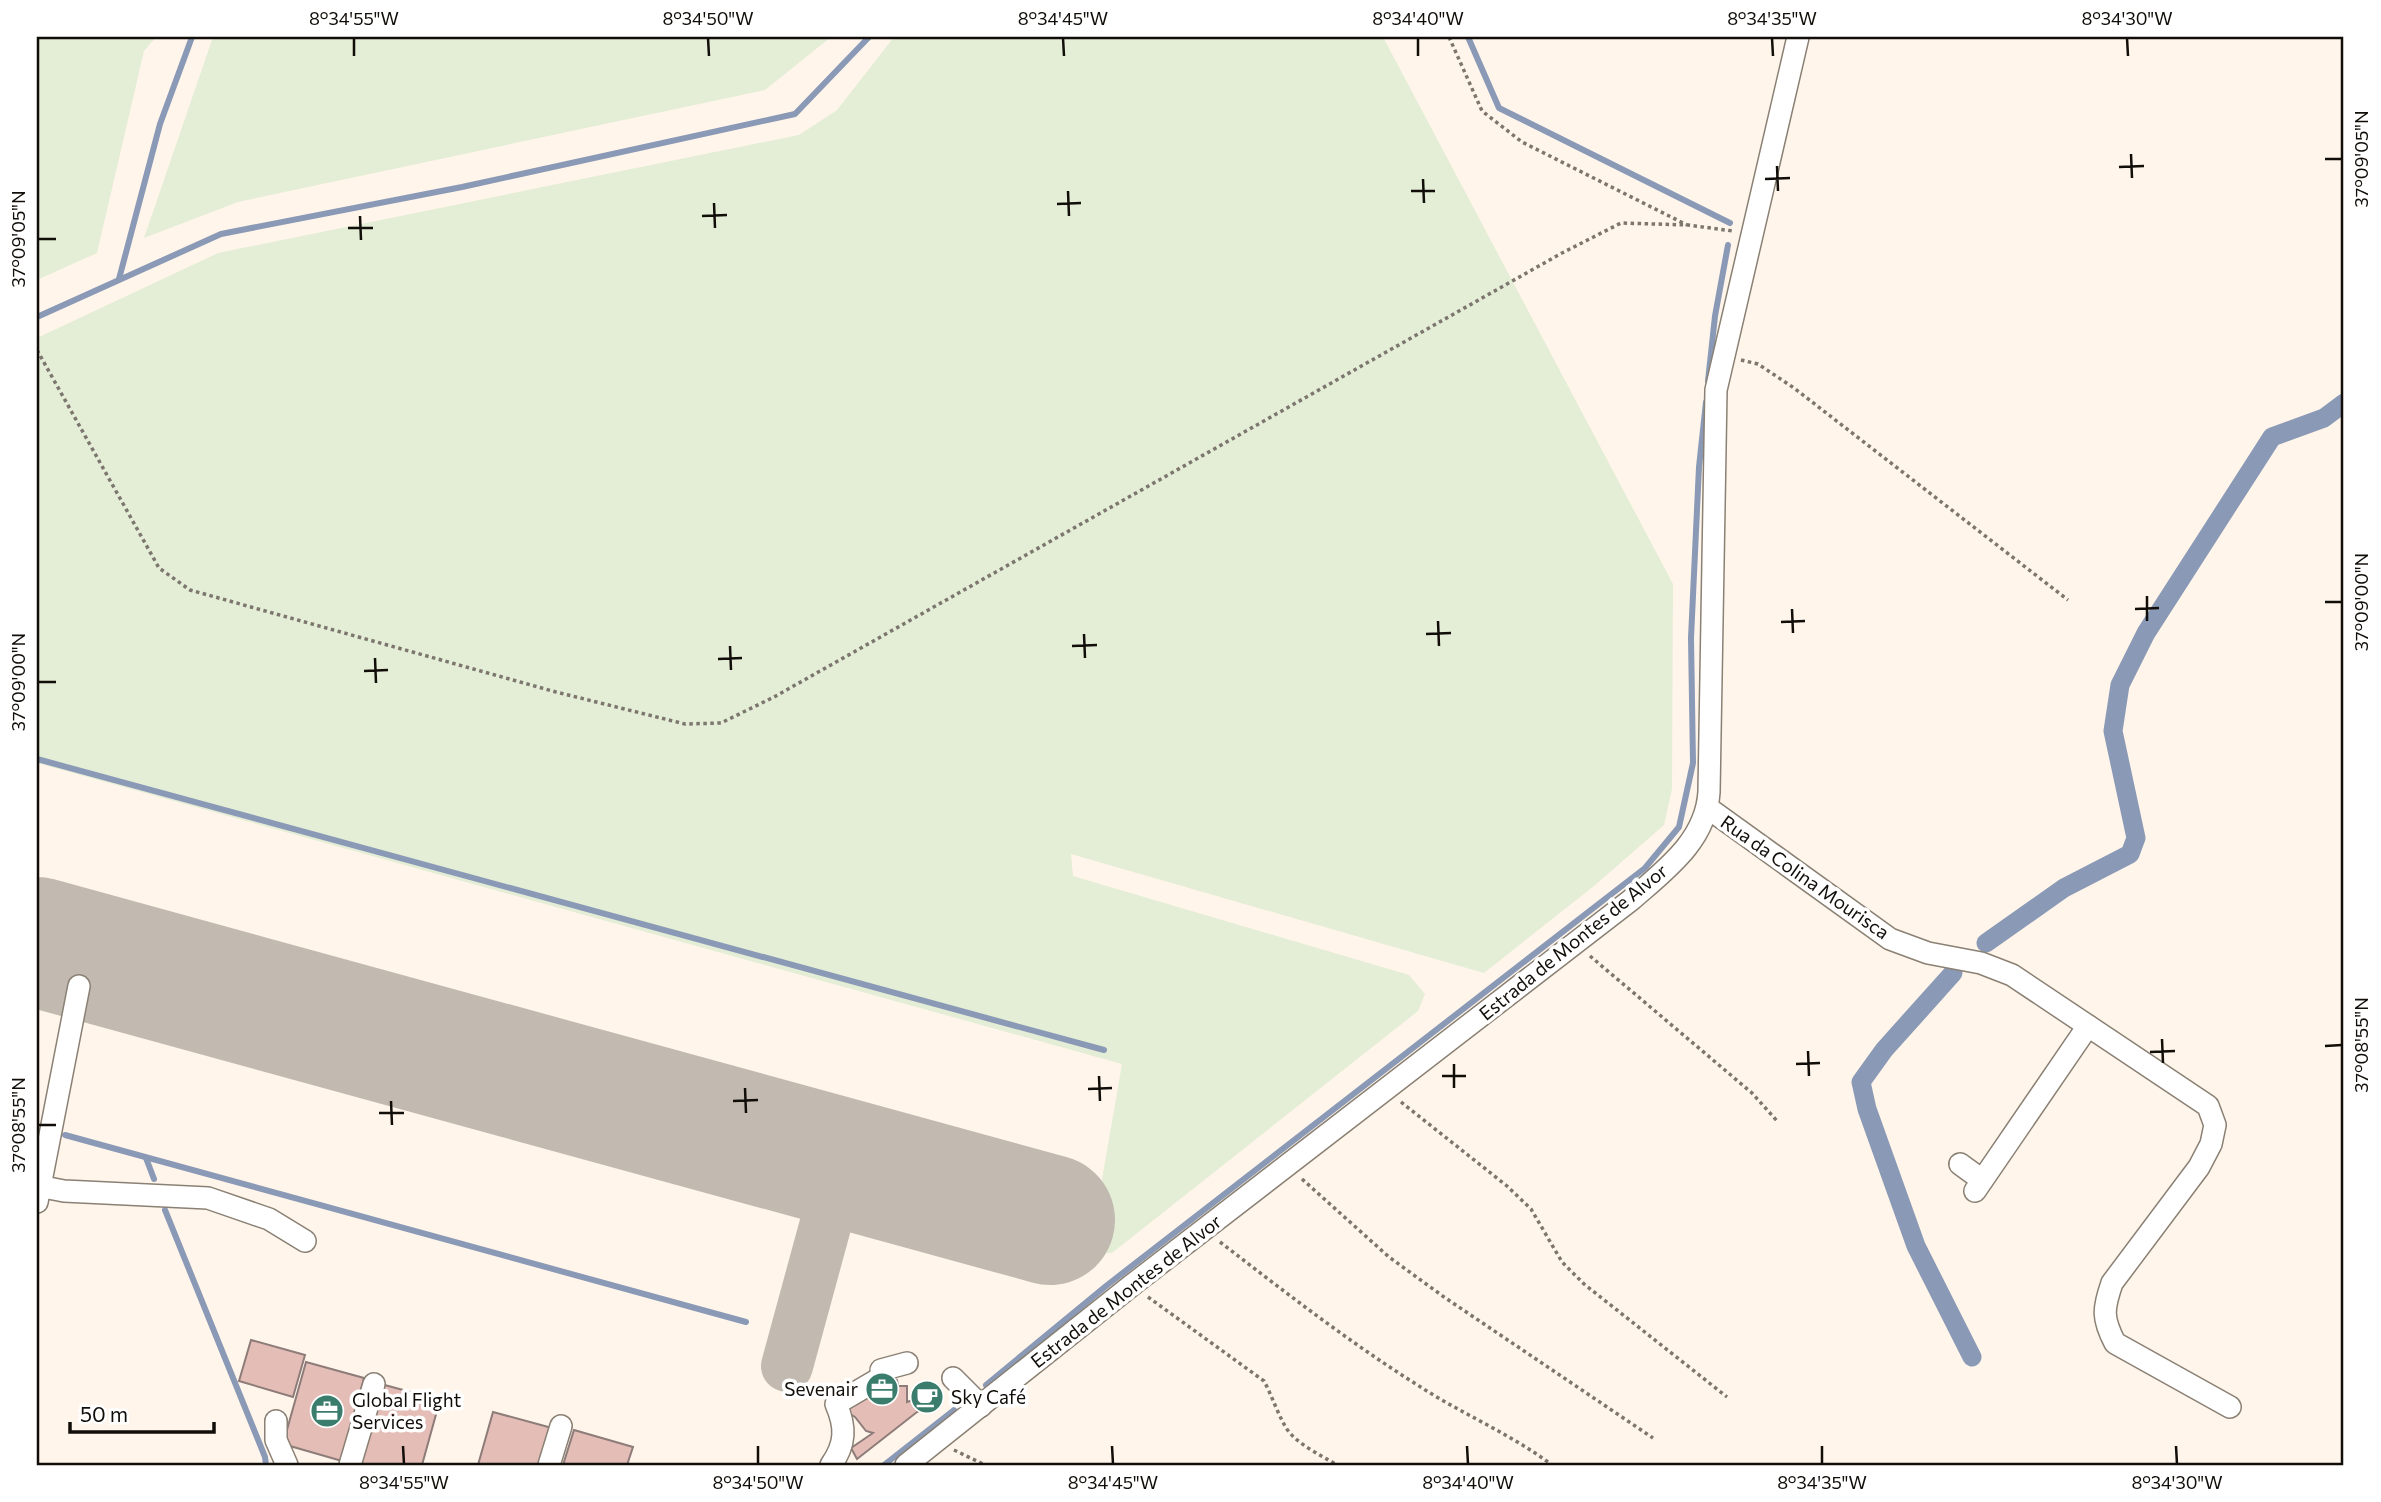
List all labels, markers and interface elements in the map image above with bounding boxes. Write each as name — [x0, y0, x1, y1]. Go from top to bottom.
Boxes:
text: 8°34'55"W — [309, 7, 399, 29]
text: 8°34'50"W — [662, 7, 754, 29]
text: 8°34'45"W — [1018, 7, 1108, 29]
text: 8°34'40"W — [1372, 7, 1464, 29]
text: 8°34'35"W — [1727, 7, 1817, 29]
text: 8°34'30"W — [2081, 7, 2173, 29]
text: 37°09'05"N — [2350, 111, 2372, 207]
text: 37°09'05"N — [7, 191, 29, 287]
text: 37°09'00"N — [2350, 553, 2372, 651]
text: 37°09'00"N — [7, 633, 29, 731]
street label: Rua da Colina Mourisca — [1717, 810, 1894, 944]
street label: Estrada de Montes de Alvor — [1474, 858, 1672, 1025]
text: 37°08'55"N — [2350, 997, 2372, 1093]
text: 37°08'55"N — [7, 1077, 29, 1173]
street label: Estrada de Montes de Alvor — [1026, 1209, 1226, 1372]
office icon: Sevenair — [863, 1370, 901, 1408]
place label: Sevenair — [784, 1377, 858, 1400]
cafe icon: Sky Café — [908, 1378, 946, 1416]
place label: Sky Café — [951, 1385, 1026, 1408]
place label: Global Flight Services — [352, 1388, 462, 1433]
scale bar — [70, 1390, 214, 1434]
office icon: Global Flight Services — [308, 1392, 346, 1430]
text: 50 m — [80, 1401, 128, 1426]
text: 8°34'55"W — [359, 1471, 449, 1493]
text: 8°34'50"W — [712, 1471, 804, 1493]
text: 8°34'45"W — [1068, 1471, 1158, 1493]
text: 8°34'40"W — [1422, 1471, 1514, 1493]
text: 8°34'35"W — [1777, 1471, 1867, 1493]
text: 8°34'30"W — [2131, 1471, 2223, 1493]

